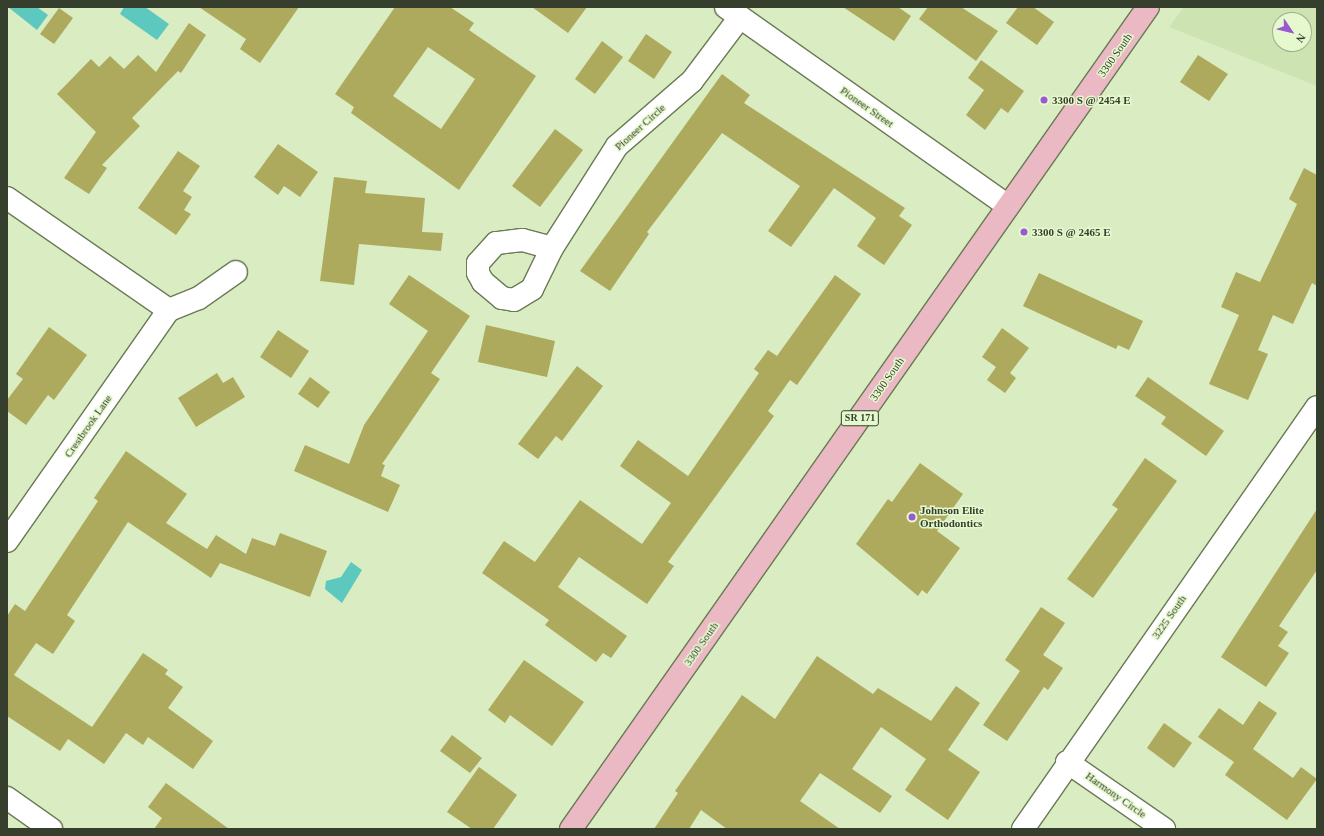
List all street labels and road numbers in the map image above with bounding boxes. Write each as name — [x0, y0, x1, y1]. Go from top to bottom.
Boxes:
street label: 3300 South — [1095, 31, 1135, 79]
street label: Pioneer Street — [838, 84, 896, 130]
street label: Pioneer Circle — [612, 101, 668, 153]
street label: 3300 South — [867, 355, 907, 403]
street label: Crestbrook Lane — [61, 392, 115, 460]
road number: SR 171 — [840, 410, 880, 426]
street label: 3225 South — [1149, 593, 1189, 641]
street label: 3300 South — [681, 620, 721, 668]
street label: Harmony Circle — [1083, 769, 1149, 821]

